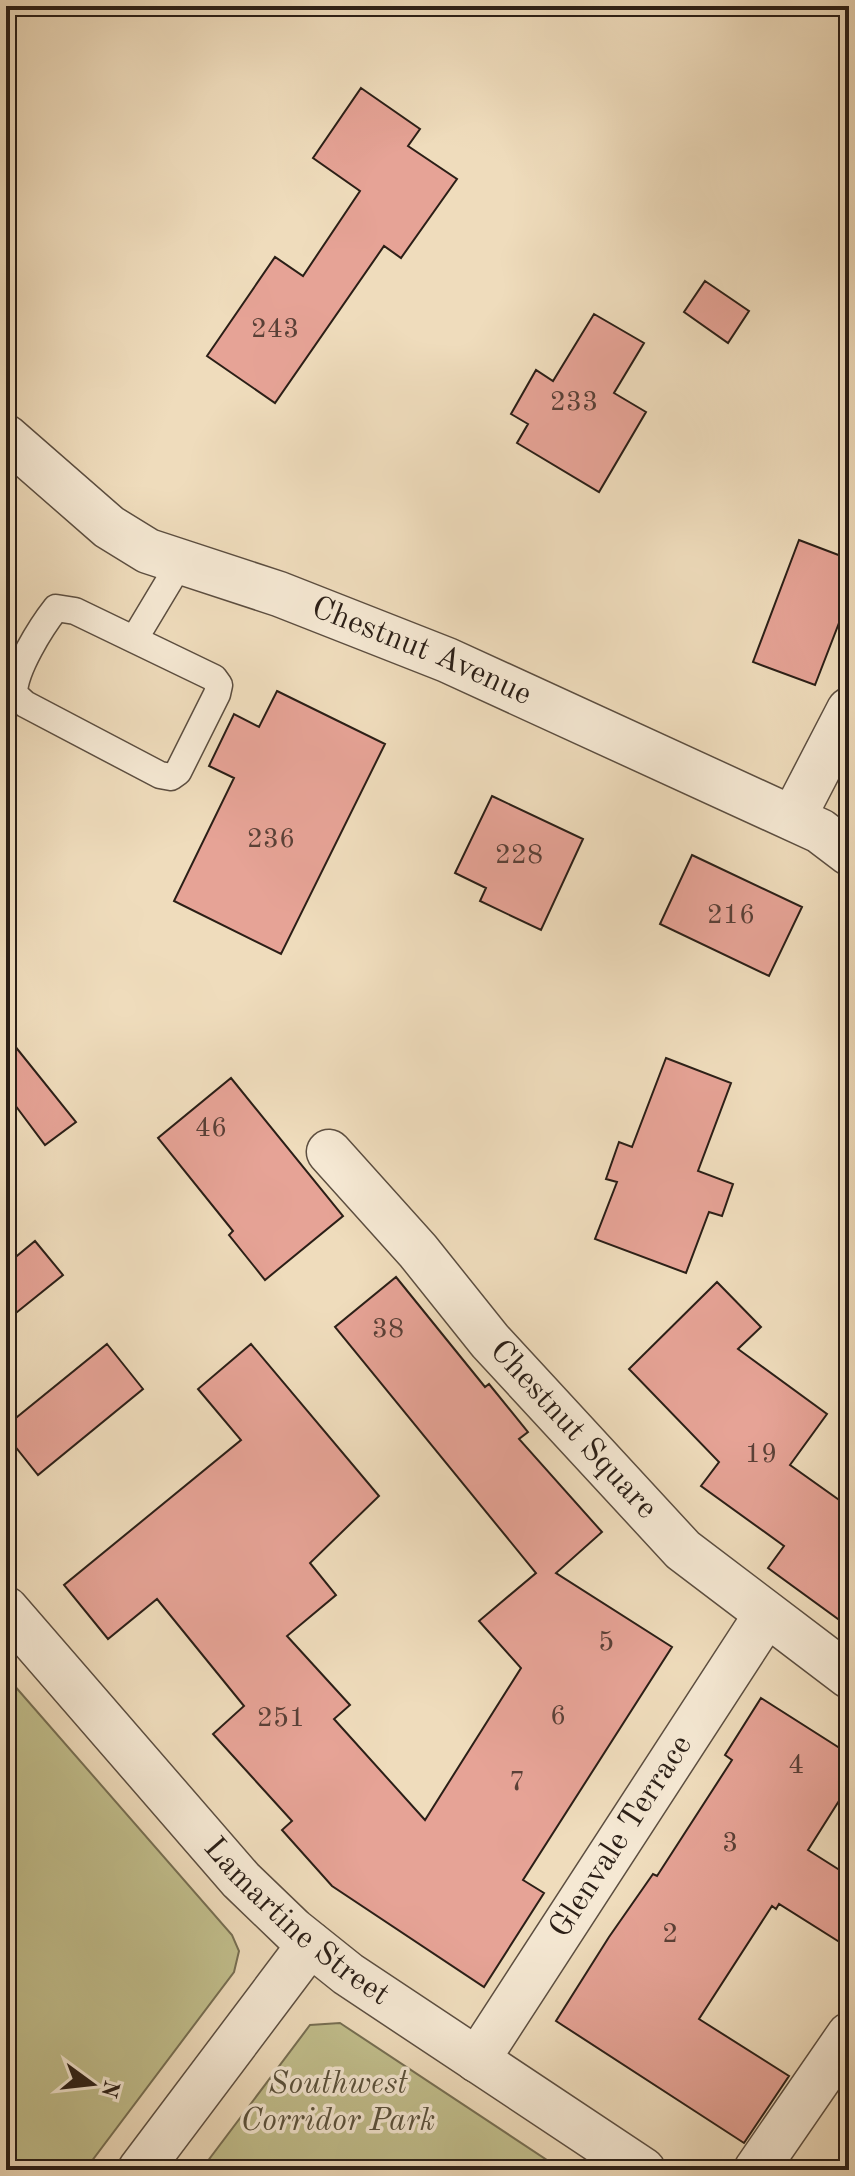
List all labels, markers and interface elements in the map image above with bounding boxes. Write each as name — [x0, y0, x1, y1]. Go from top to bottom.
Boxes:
house number: 243 — [251, 316, 299, 344]
house number: 233 — [550, 389, 598, 417]
street label: Chestnut Avenue — [307, 592, 536, 712]
house number: 236 — [247, 826, 295, 854]
house number: 228 — [495, 842, 543, 870]
house number: 216 — [707, 902, 755, 930]
house number: 46 — [195, 1115, 227, 1143]
house number: 38 — [372, 1316, 404, 1344]
street label: Chestnut Square — [483, 1335, 662, 1526]
house number: 19 — [745, 1441, 777, 1469]
house number: 5 — [598, 1629, 614, 1657]
house number: 6 — [550, 1703, 566, 1731]
house number: 251 — [257, 1705, 305, 1733]
street label: Glenvale Terrace — [545, 1730, 699, 1944]
house number: 4 — [788, 1752, 804, 1780]
house number: 7 — [509, 1769, 525, 1797]
house number: 3 — [722, 1830, 738, 1858]
street label: Lamartine Street — [197, 1832, 395, 2012]
house number: 2 — [662, 1921, 678, 1949]
north arrow — [52, 2044, 132, 2124]
park label: Southwest Corridor Park — [240, 2069, 436, 2138]
text: N — [97, 2078, 122, 2100]

